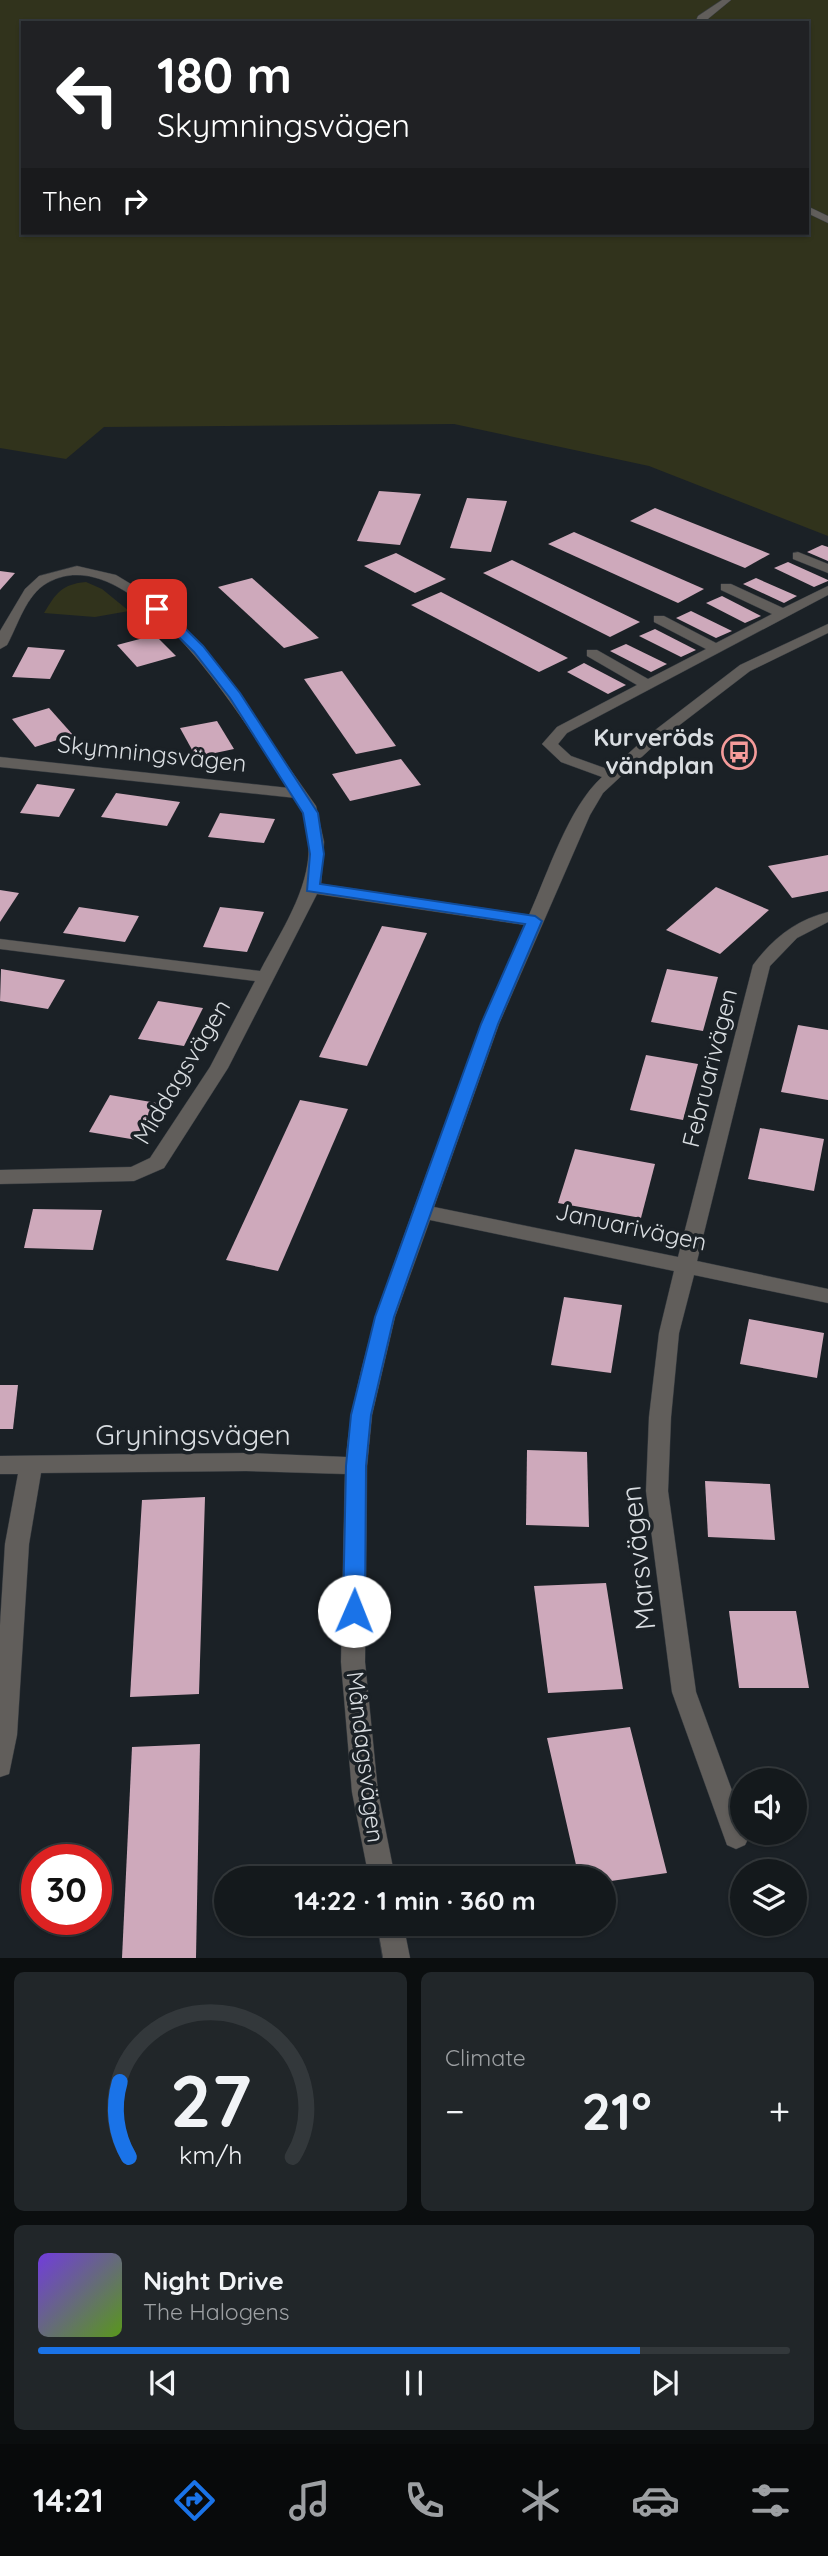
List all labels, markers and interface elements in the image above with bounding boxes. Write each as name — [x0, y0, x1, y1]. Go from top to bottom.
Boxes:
text: 180 m — [157, 44, 292, 105]
icon: left — [42, 49, 133, 140]
text: Skymningsvägen — [157, 105, 410, 145]
icon: right — [116, 182, 154, 220]
text: Then — [42, 185, 102, 218]
pin — [127, 579, 187, 639]
icon: arrive — [138, 590, 176, 628]
place label: Kurveröds vändplan — [593, 722, 714, 780]
street label: Skymningsvägen — [56, 728, 248, 778]
bus stop icon: Kurveröds vändplan — [720, 733, 758, 771]
street label: Februarivägen — [675, 985, 743, 1150]
street label: Middagsvägen — [126, 994, 236, 1149]
street label: Januarivägen — [553, 1195, 710, 1257]
street label: Gryningsvägen — [95, 1417, 291, 1452]
street label: Marsvägen — [613, 1484, 662, 1632]
position arrow — [317, 1574, 391, 1648]
street label: Måndagsvägen — [341, 1669, 391, 1844]
map controls — [730, 1768, 807, 1936]
button: sound — [730, 1768, 807, 1845]
speed limit sign: 30 — [21, 1844, 112, 1935]
button: layers — [730, 1859, 807, 1936]
text: 14:22 · 1 min · 360 m — [294, 1884, 536, 1917]
text: Climate — [445, 2043, 526, 2072]
text: 27 — [170, 2055, 251, 2146]
text: 21° — [582, 2078, 652, 2143]
text: − — [445, 2087, 465, 2135]
text: + — [769, 2087, 790, 2135]
text: km/h — [179, 2139, 242, 2170]
text: Night Drive — [143, 2264, 284, 2297]
text: The Halogens — [143, 2297, 290, 2326]
icon: previous — [144, 2364, 182, 2402]
icon: pause — [395, 2364, 433, 2402]
icon: next — [646, 2364, 684, 2402]
icon: directions — [170, 2476, 219, 2525]
icon: music — [285, 2476, 334, 2525]
icon: phone — [400, 2476, 449, 2525]
icon: climate — [516, 2476, 565, 2525]
icon: car — [631, 2476, 680, 2525]
icon: filters — [746, 2476, 795, 2525]
text: 14:21 — [33, 2480, 104, 2520]

